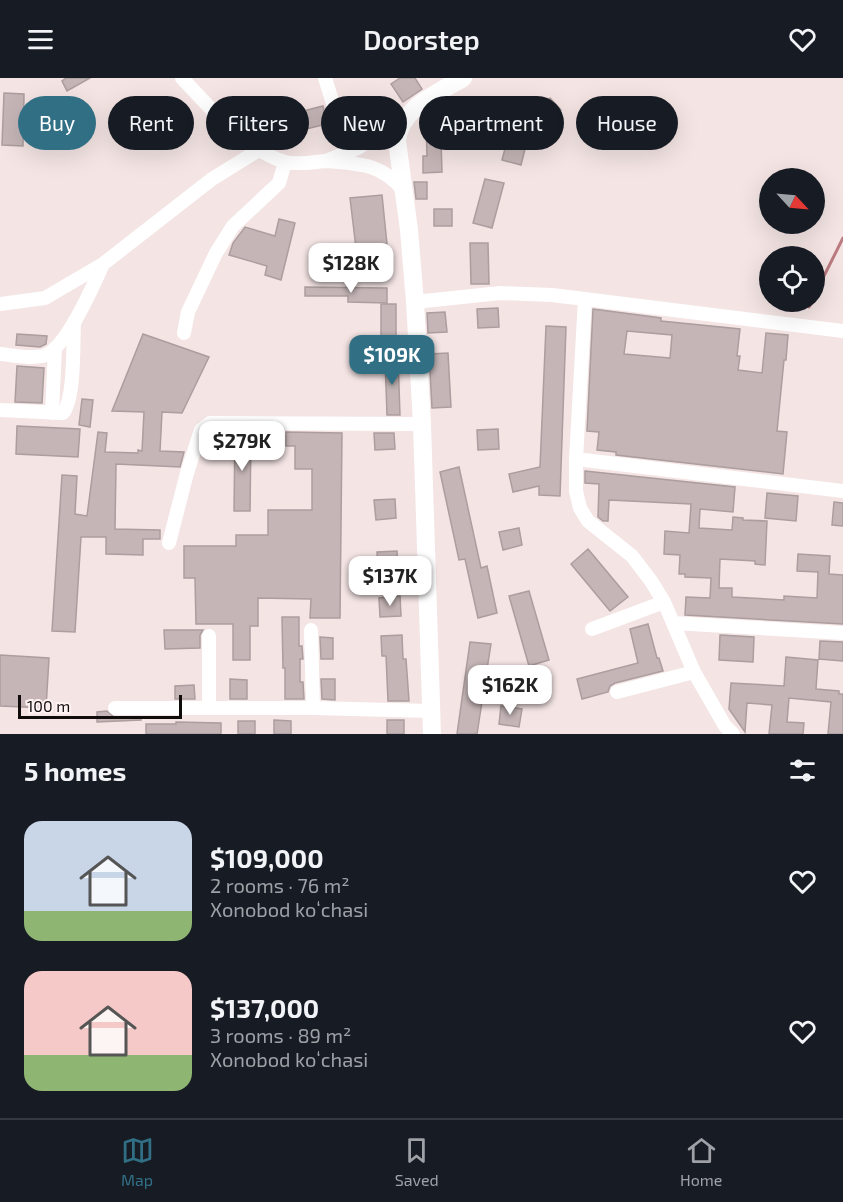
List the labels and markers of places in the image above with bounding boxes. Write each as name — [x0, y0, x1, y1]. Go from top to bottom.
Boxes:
pin: $128K — [309, 243, 393, 294]
pin: $109K — [350, 335, 434, 386]
pin: $279K — [200, 421, 284, 472]
pin: $137K — [348, 556, 432, 607]
pin: $162K — [468, 665, 552, 716]

